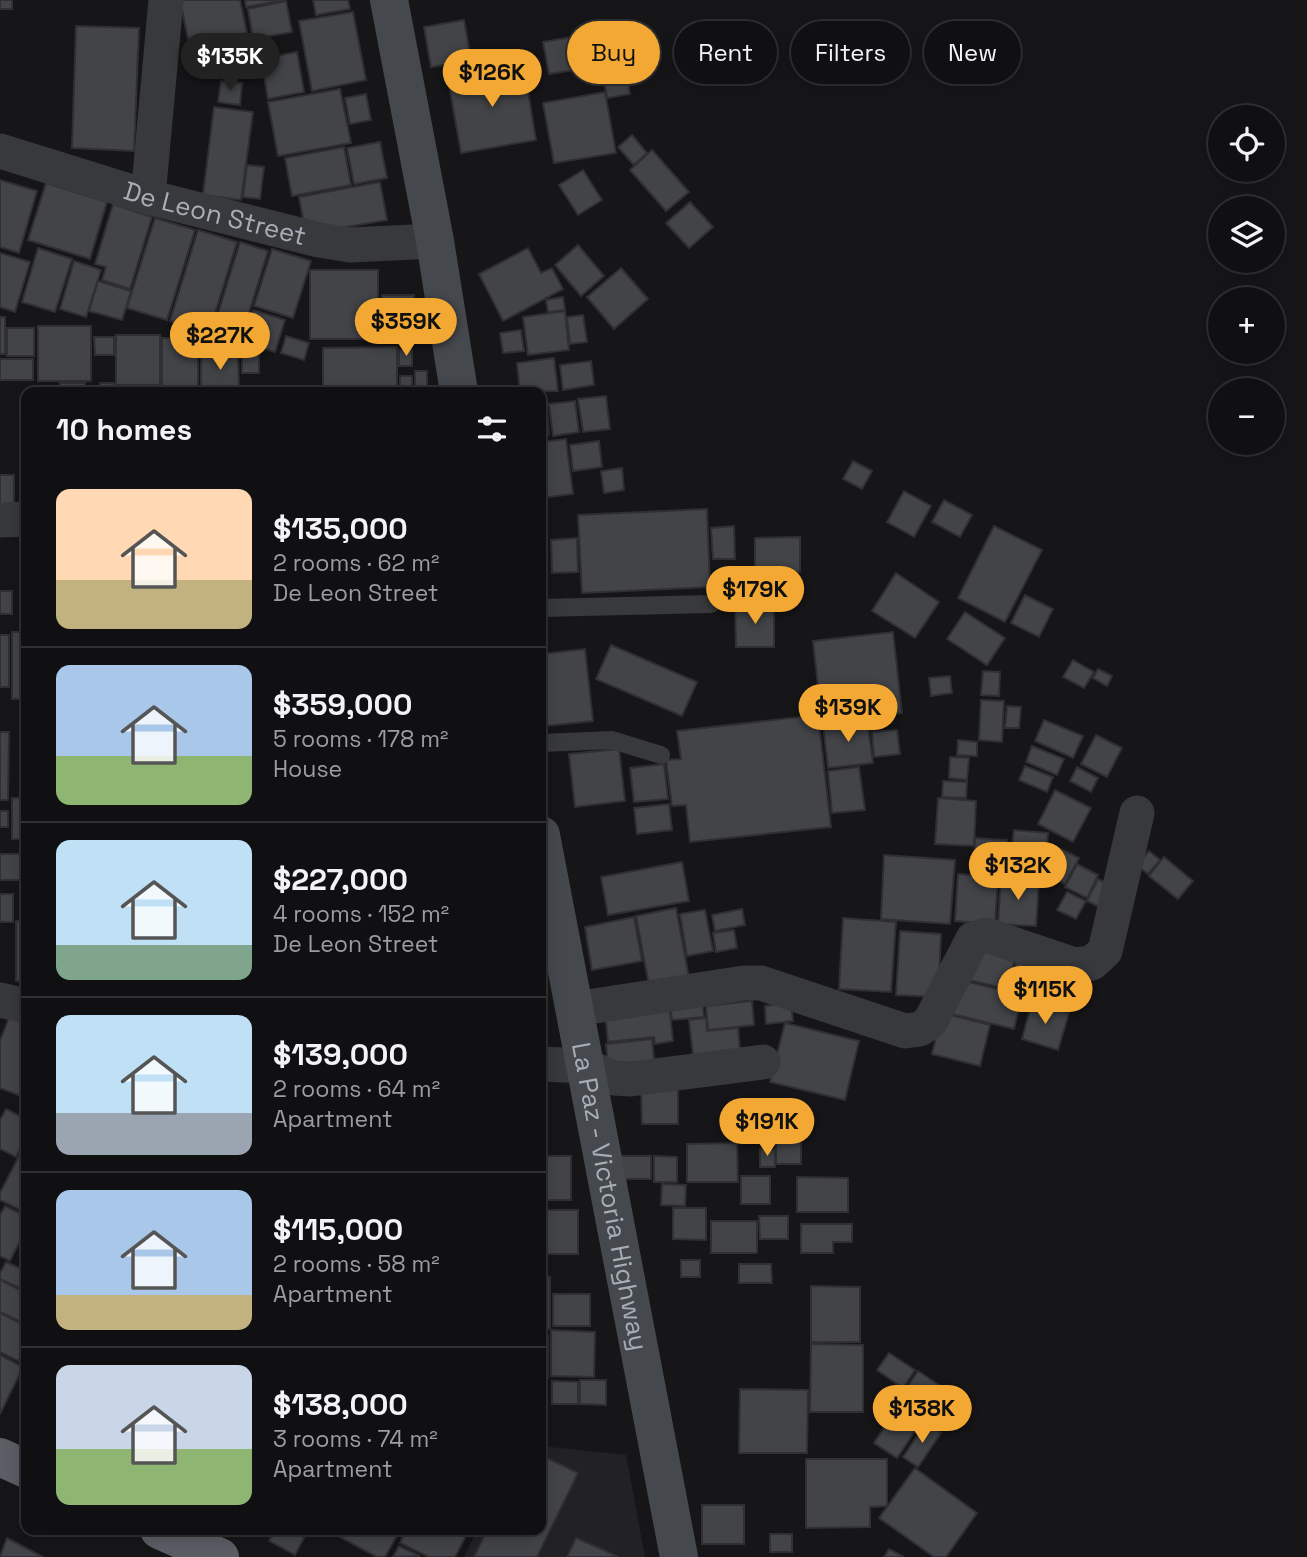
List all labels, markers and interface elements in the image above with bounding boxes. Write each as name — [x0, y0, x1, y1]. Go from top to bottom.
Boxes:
chip: Buy — [567, 21, 660, 84]
chip: Rent — [674, 21, 777, 84]
chip: Filters — [791, 21, 910, 84]
chip: New — [924, 21, 1021, 84]
pin: $135K — [181, 34, 279, 93]
text: $135K — [197, 41, 263, 71]
pin: $126K — [443, 50, 541, 109]
text: $126K — [459, 57, 525, 87]
map controls — [1208, 105, 1285, 455]
button: locate — [1208, 105, 1285, 182]
street label: De Leon Street — [120, 173, 310, 253]
button: layers — [1208, 196, 1285, 273]
button: + — [1208, 287, 1285, 364]
pin: $359K — [357, 298, 455, 358]
text: $359K — [371, 306, 441, 336]
pin: $227K — [171, 312, 269, 372]
text: $227K — [186, 320, 254, 350]
button: − — [1208, 378, 1285, 455]
text: 10 homes — [56, 410, 192, 449]
icon: filters — [473, 410, 511, 448]
text: $135,000 — [273, 509, 408, 548]
icon: home — [112, 517, 196, 601]
text: 2 rooms · 62 m² — [273, 548, 439, 578]
pin: $179K — [706, 566, 804, 626]
text: $179K — [722, 574, 788, 604]
text: De Leon Street — [273, 578, 438, 608]
pin: $139K — [799, 684, 897, 744]
text: $359,000 — [273, 685, 412, 724]
text: $139K — [815, 692, 881, 722]
icon: home — [112, 693, 196, 777]
text: 5 rooms · 178 m² — [273, 724, 448, 754]
text: House — [273, 754, 342, 784]
pin: $132K — [969, 842, 1067, 902]
text: $132K — [985, 850, 1051, 880]
text: $227,000 — [273, 860, 408, 899]
icon: home — [112, 868, 196, 952]
text: 4 rooms · 152 m² — [273, 899, 449, 929]
text: De Leon Street — [273, 929, 438, 959]
pin: $115K — [996, 967, 1094, 1026]
text: $115K — [1014, 974, 1076, 1004]
text: $139,000 — [273, 1035, 408, 1074]
street label: La Paz - Victoria Highway — [564, 1039, 656, 1353]
icon: home — [112, 1043, 196, 1127]
text: 2 rooms · 64 m² — [273, 1074, 440, 1104]
pin: $191K — [718, 1098, 816, 1158]
text: Apartment — [273, 1104, 393, 1134]
text: $191K — [735, 1106, 799, 1136]
text: $115,000 — [273, 1210, 403, 1249]
icon: home — [112, 1218, 196, 1302]
text: 2 rooms · 58 m² — [273, 1249, 440, 1279]
text: Apartment — [273, 1279, 393, 1309]
text: $138,000 — [273, 1385, 408, 1424]
pin: $138K — [873, 1386, 971, 1445]
icon: home — [112, 1393, 196, 1477]
text: $138K — [889, 1393, 955, 1423]
text: 3 rooms · 74 m² — [273, 1424, 438, 1454]
text: Apartment — [273, 1454, 393, 1484]

